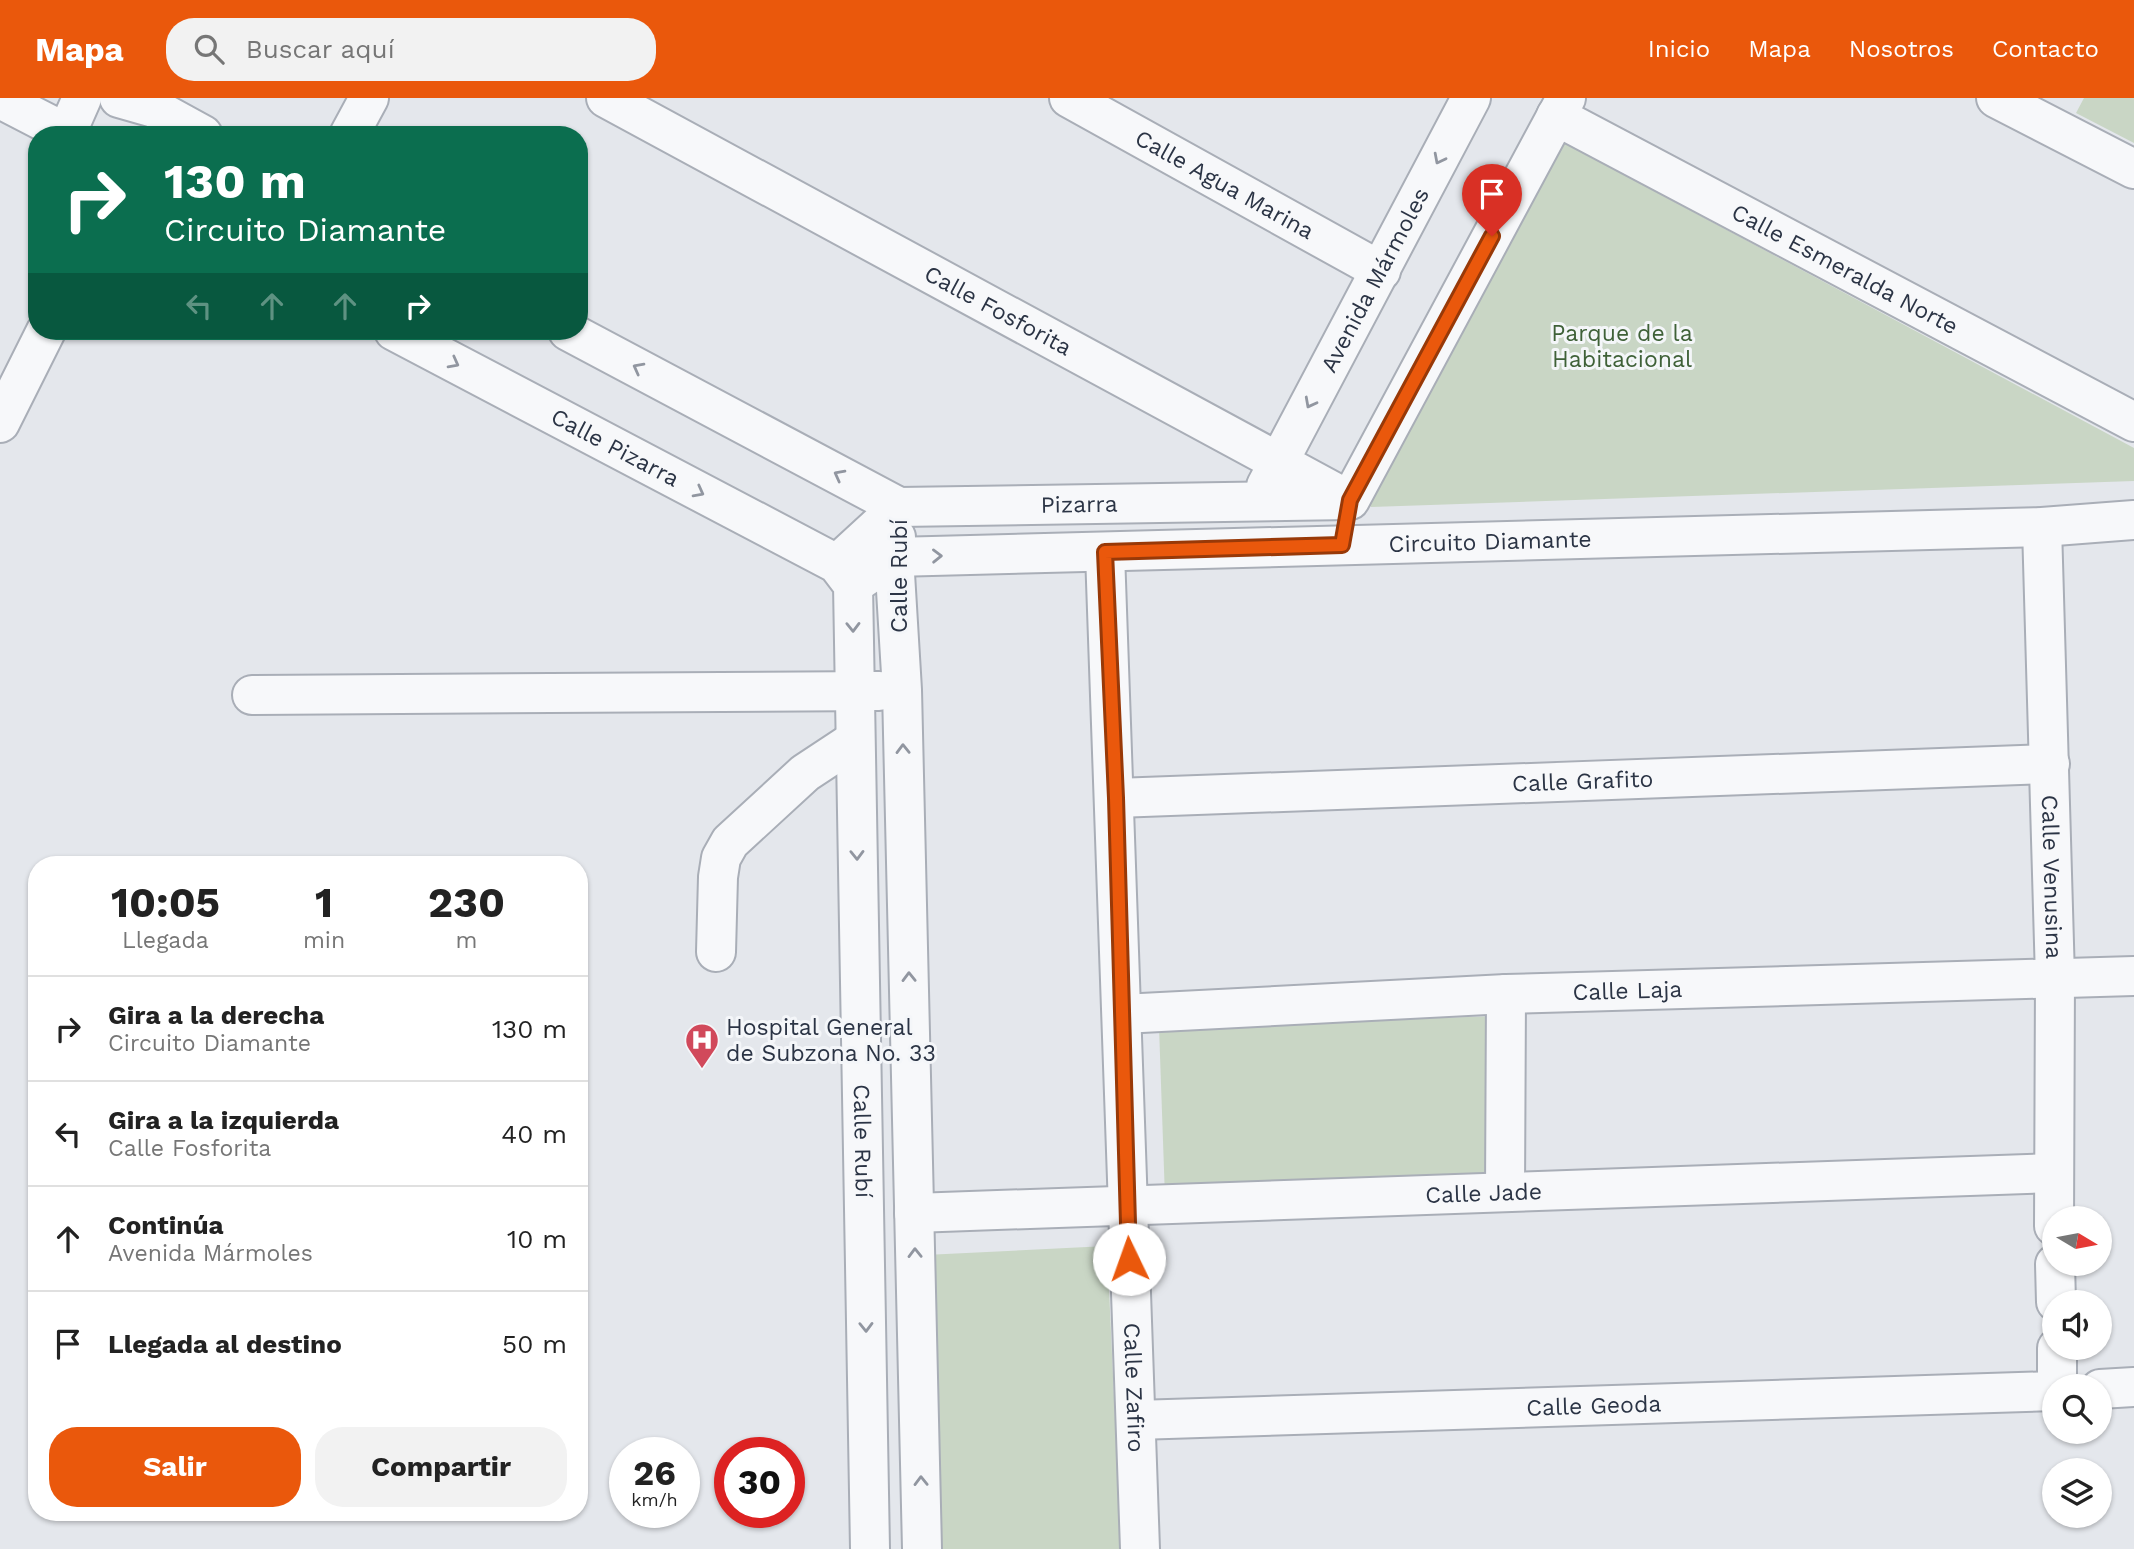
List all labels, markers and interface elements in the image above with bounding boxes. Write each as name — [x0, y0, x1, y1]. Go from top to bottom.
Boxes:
search box — [166, 18, 656, 81]
text: Mapa — [35, 30, 124, 69]
icon: search — [190, 30, 228, 68]
text: Buscar aquí — [246, 34, 395, 64]
text: Inicio — [1648, 35, 1710, 63]
text: Mapa — [1748, 35, 1811, 63]
text: Nosotros — [1849, 35, 1954, 63]
text: Contacto — [1992, 35, 2099, 63]
street label: Calle Agua Marina — [1130, 124, 1319, 245]
one-way arrow — [1434, 151, 1448, 164]
text: 130 m — [164, 152, 306, 210]
icon: right — [49, 154, 140, 245]
pin — [1462, 164, 1522, 236]
icon: arrive — [1473, 175, 1511, 213]
street label: Avenida Mármoles — [1315, 183, 1435, 377]
street label: Calle Esmeralda Norte — [1727, 199, 1962, 340]
text: Circuito Diamante — [164, 211, 446, 249]
street label: Calle Fosforita — [920, 260, 1076, 362]
icon: left — [180, 287, 218, 325]
icon: ahead — [253, 287, 291, 325]
icon: ahead — [326, 287, 364, 325]
icon: right — [399, 287, 437, 325]
park label: Parque de la Habitacional — [1551, 320, 1693, 373]
one-way arrow — [447, 354, 459, 368]
one-way arrow — [633, 363, 645, 376]
one-way arrow — [1305, 396, 1319, 408]
street label: Calle Pizarra — [546, 403, 684, 493]
one-way arrow — [834, 470, 846, 484]
one-way arrow — [691, 483, 704, 497]
street label: Pizarra — [1040, 491, 1118, 519]
street label: Calle Rubí — [886, 519, 913, 633]
street label: Circuito Diamante — [1388, 526, 1592, 558]
one-way arrow — [932, 548, 943, 564]
one-way arrow — [846, 622, 861, 633]
one-way arrow — [895, 744, 911, 754]
street label: Calle Grafito — [1512, 765, 1654, 798]
street label: Calle Venusina — [2036, 794, 2067, 959]
one-way arrow — [849, 850, 865, 860]
text: 10:05 — [111, 878, 220, 927]
text: 1 — [315, 878, 333, 927]
text: 230 — [428, 878, 505, 927]
text: Llegada — [122, 927, 209, 954]
text: min — [303, 927, 345, 954]
text: m — [456, 927, 478, 954]
one-way arrow — [901, 971, 916, 982]
street label: Calle Laja — [1572, 976, 1683, 1006]
text: Gira a la derecha — [108, 1000, 324, 1030]
icon: right — [49, 1010, 87, 1048]
text: 130 m — [492, 1014, 567, 1044]
place label: Hospital General de Subzona No. 33 — [726, 1014, 936, 1067]
hospital icon: Hospital General de Subzona No. 33 — [683, 1021, 721, 1070]
text: Circuito Diamante — [108, 1030, 311, 1057]
street label: Calle Rubí — [848, 1084, 877, 1198]
text: Gira a la izquierda — [108, 1105, 339, 1135]
icon: left — [49, 1115, 87, 1153]
text: 40 m — [501, 1119, 567, 1149]
text: Calle Fosforita — [108, 1135, 271, 1162]
street label: Calle Jade — [1425, 1178, 1543, 1209]
north arrow — [2042, 1206, 2112, 1276]
map controls — [2042, 1206, 2112, 1528]
text: Continúa — [108, 1210, 224, 1240]
icon: ahead — [49, 1220, 87, 1258]
position arrow — [1092, 1222, 1166, 1296]
text: 10 m — [507, 1224, 567, 1254]
text: Avenida Mármoles — [108, 1240, 313, 1267]
one-way arrow — [907, 1248, 923, 1258]
button: sound — [2042, 1290, 2112, 1360]
one-way arrow — [858, 1322, 874, 1333]
street label: Calle Zafiro — [1118, 1322, 1150, 1453]
icon: arrive — [49, 1325, 87, 1363]
text: Llegada al destino — [108, 1329, 342, 1359]
text: 50 m — [502, 1329, 567, 1359]
button: search — [2042, 1374, 2112, 1444]
street label: Calle Geoda — [1526, 1390, 1662, 1422]
button: Salir — [49, 1427, 301, 1507]
button: Compartir — [315, 1427, 567, 1507]
speed limit sign: 30 — [714, 1437, 805, 1528]
text: 26 — [633, 1452, 676, 1494]
button: layers — [2042, 1458, 2112, 1528]
one-way arrow — [913, 1475, 928, 1486]
text: km/h — [631, 1489, 678, 1510]

